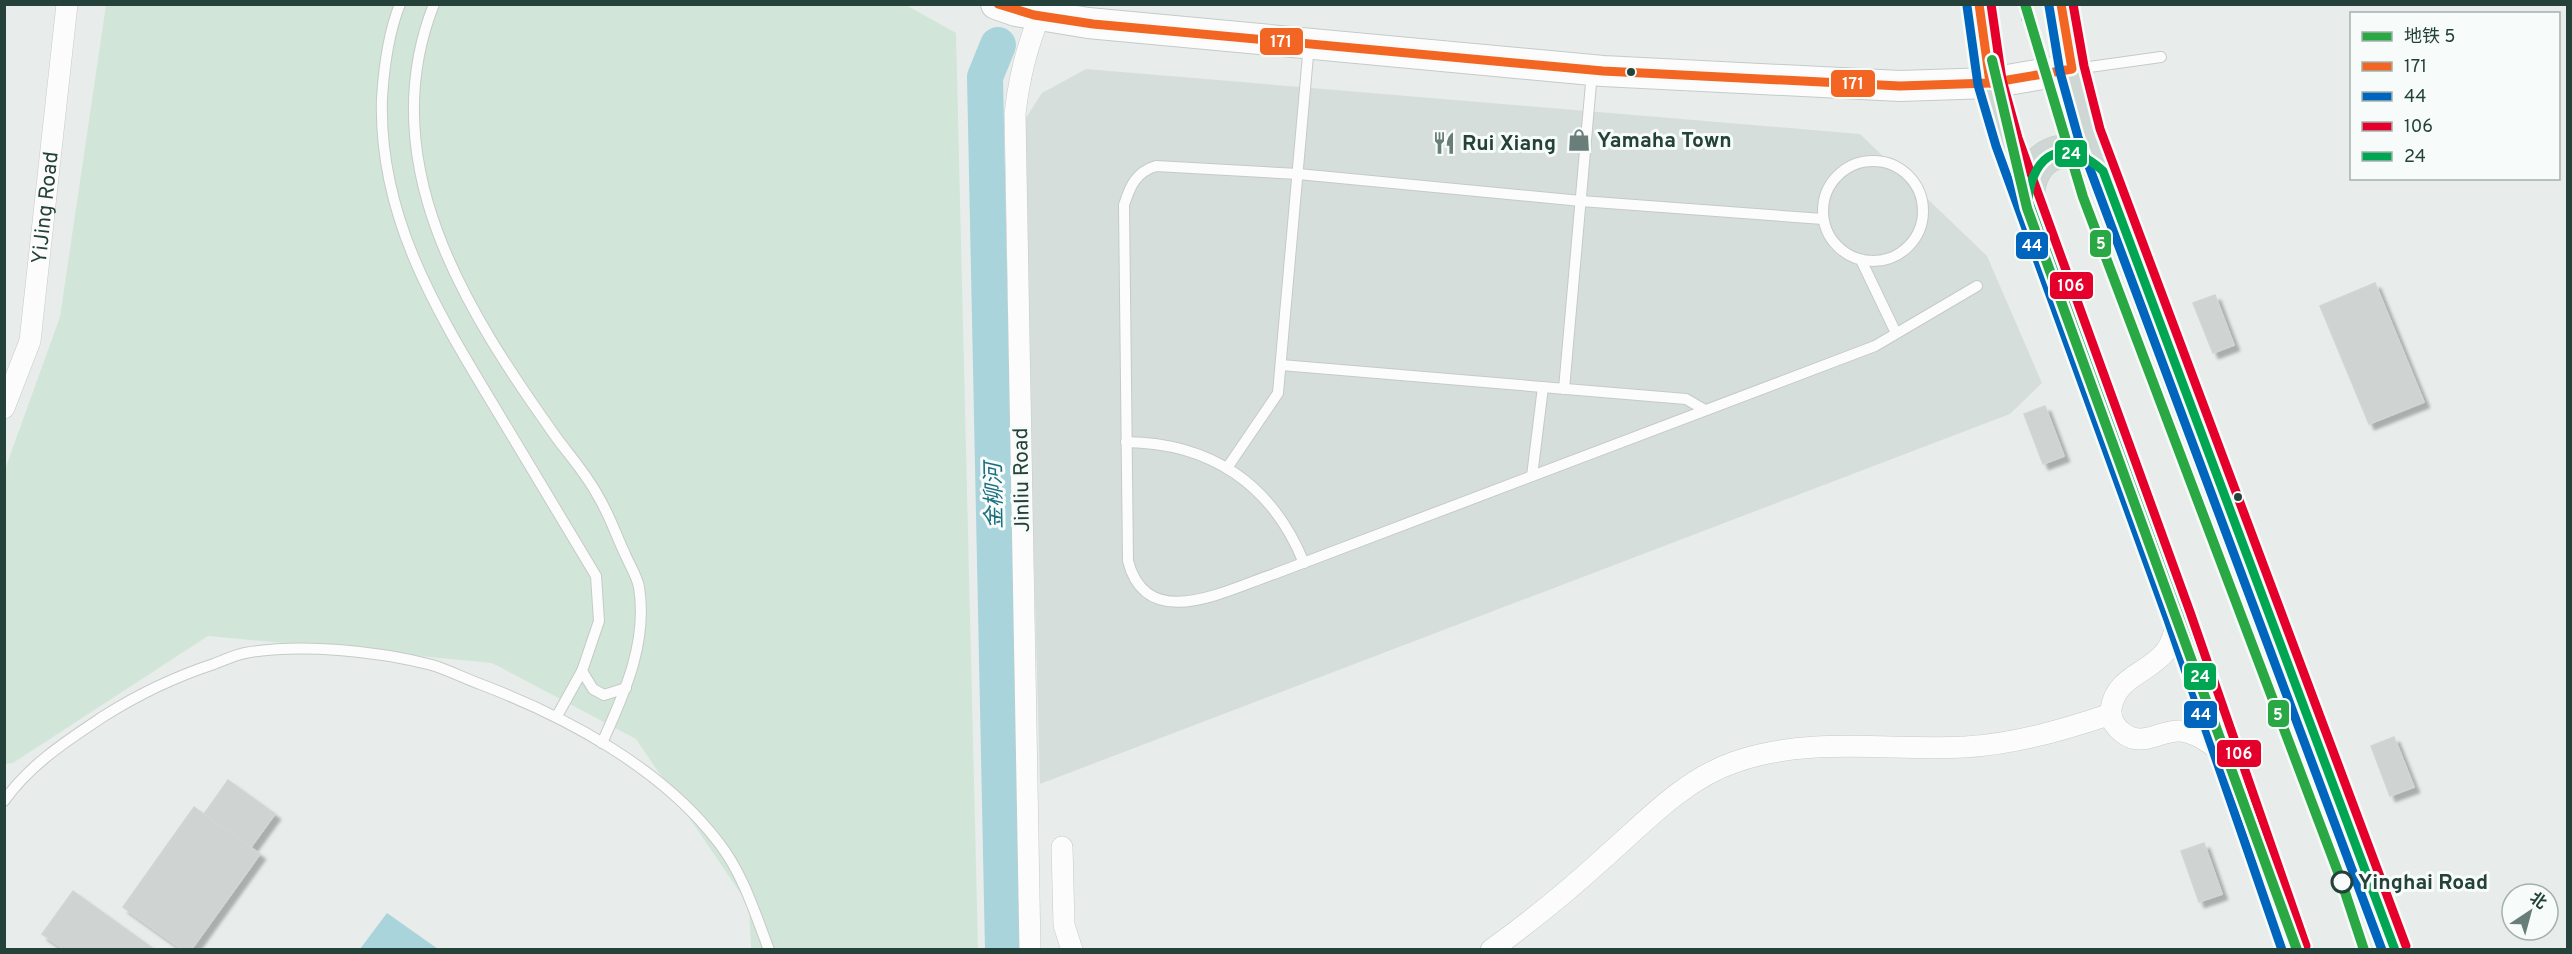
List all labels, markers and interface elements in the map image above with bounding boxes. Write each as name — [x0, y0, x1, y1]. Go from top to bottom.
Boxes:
legend — [2350, 12, 2560, 180]
text: 地铁 5 — [2404, 26, 2455, 49]
line badge: 171 — [1259, 27, 1304, 56]
text: 171 — [1270, 33, 1292, 53]
text: 171 — [2404, 56, 2427, 79]
unlabelled marker — [1625, 66, 1637, 78]
line badge: 171 — [1830, 69, 1876, 98]
text: 171 — [1842, 75, 1864, 95]
text: 44 — [2404, 86, 2426, 109]
text: 106 — [2404, 116, 2433, 139]
shop icon: Yamaha Town — [1566, 127, 1592, 153]
place label: Yamaha Town — [1597, 128, 1732, 155]
restaurant icon: Rui Xiang — [1431, 130, 1457, 156]
place label: Rui Xiang — [1462, 131, 1556, 158]
line badge: 24 — [2054, 139, 2088, 168]
text: 24 — [2061, 145, 2081, 165]
text: 24 — [2404, 146, 2426, 169]
street label: YiJing Road — [27, 150, 66, 266]
line badge: 5 — [2089, 229, 2112, 258]
line badge: 44 — [2015, 231, 2049, 260]
text: 5 — [2096, 235, 2106, 255]
text: 44 — [2022, 237, 2042, 257]
line badge: 106 — [2049, 271, 2094, 300]
text: 106 — [2058, 277, 2084, 297]
street label: Jinliu Road — [1008, 427, 1037, 533]
water label: 金柳河 — [981, 459, 1010, 529]
unlabelled marker — [2232, 491, 2244, 503]
line badge: 24 — [2183, 662, 2217, 691]
text: 24 — [2190, 668, 2210, 688]
line badge: 5 — [2267, 699, 2290, 728]
line badge: 44 — [2183, 700, 2218, 729]
text: 44 — [2191, 706, 2211, 726]
text: 5 — [2273, 706, 2283, 726]
line badge: 106 — [2216, 739, 2262, 768]
text: 106 — [2226, 745, 2252, 765]
place label: Yinghai Road — [2358, 870, 2488, 897]
marker: Yinghai Road — [2331, 871, 2353, 893]
north arrow — [2500, 882, 2560, 942]
text: 北 — [2525, 889, 2550, 914]

